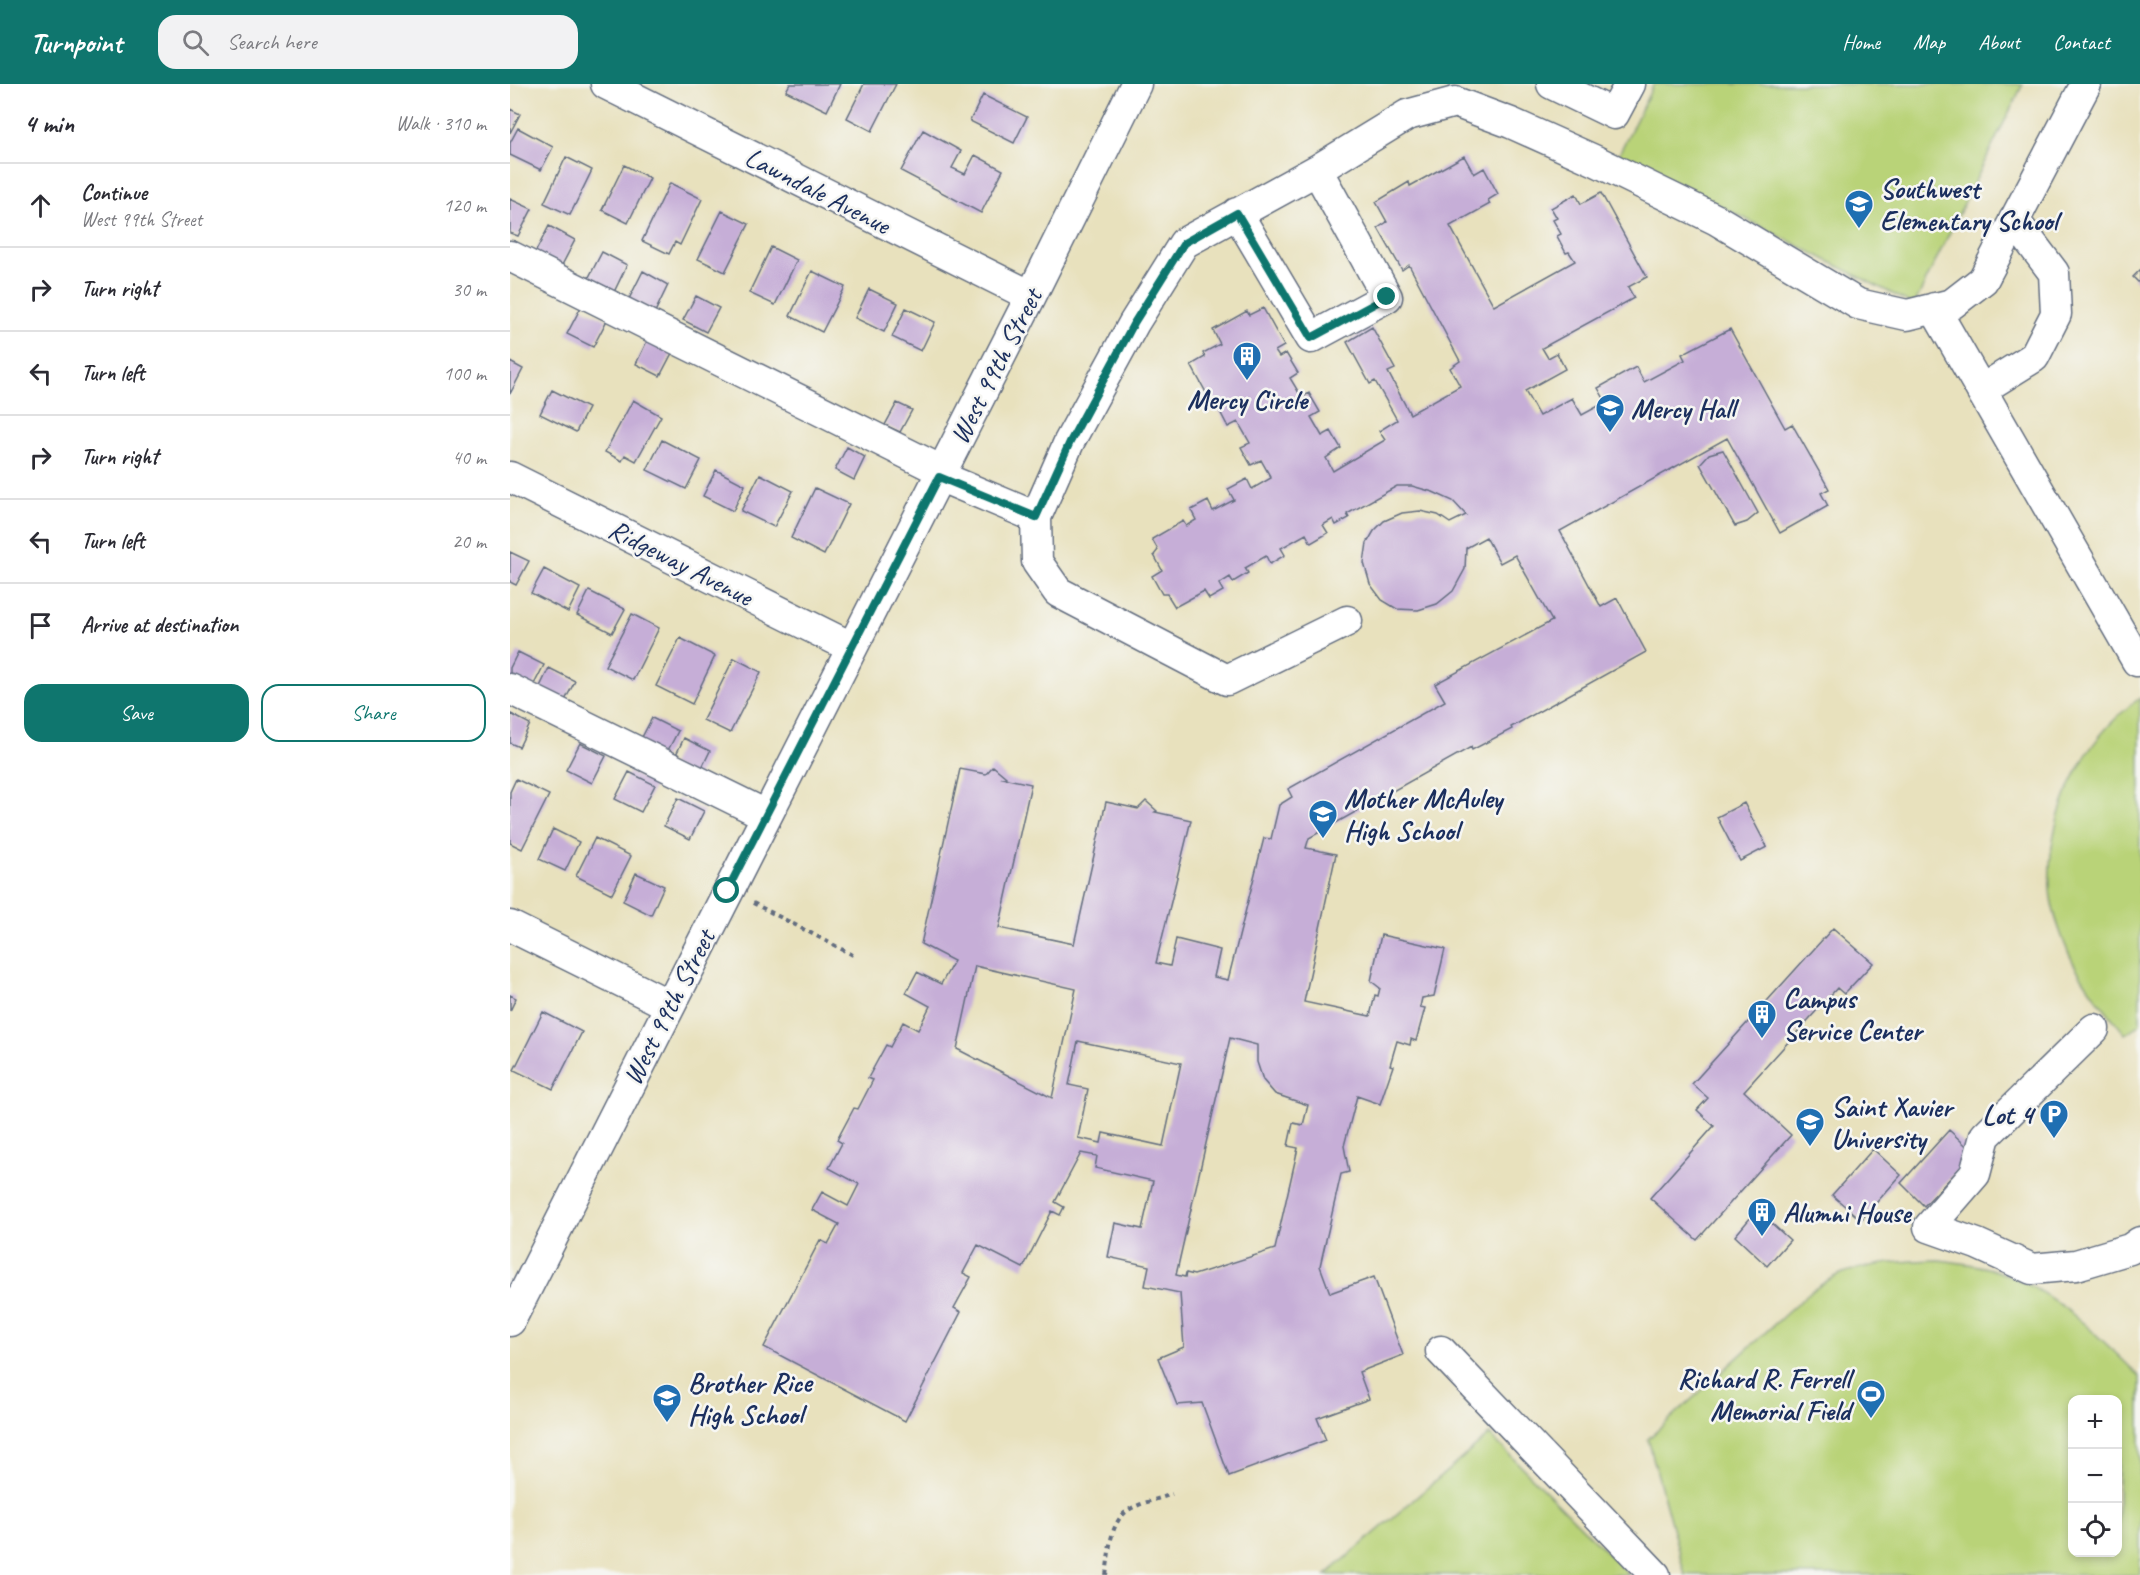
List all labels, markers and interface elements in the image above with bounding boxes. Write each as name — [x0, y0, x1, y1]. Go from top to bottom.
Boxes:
search box — [158, 15, 578, 69]
text: Turnpoint — [30, 25, 122, 60]
icon: search — [179, 26, 212, 59]
text: Search here — [227, 28, 317, 56]
text: Home — [1842, 29, 1880, 55]
text: Map — [1913, 29, 1945, 55]
text: About — [1978, 29, 2020, 55]
text: Contact — [2053, 29, 2110, 55]
text: 4 min — [24, 107, 74, 140]
text: Walk · 310 m — [396, 111, 486, 136]
street label: Lawndale Avenue — [739, 139, 898, 243]
place label: Southwest Elementary School — [1880, 171, 2063, 238]
text: Continue — [81, 179, 147, 207]
school or university icon: Southwest Elementary School — [1843, 188, 1875, 230]
icon: ahead — [24, 189, 57, 222]
text: 120 m — [443, 193, 486, 218]
text: West 99th Street — [81, 207, 202, 232]
icon: right — [24, 273, 57, 306]
text: Turn right — [81, 275, 158, 303]
text: 30 m — [452, 277, 486, 302]
street label: West 99th Street — [941, 280, 1051, 450]
route end — [1373, 283, 1399, 309]
building icon: Mercy Circle — [1231, 340, 1263, 382]
icon: left — [24, 357, 57, 390]
text: Turn left — [81, 359, 145, 387]
text: 100 m — [443, 361, 486, 386]
place label: Mercy Circle — [1187, 382, 1310, 417]
place label: Mercy Hall — [1631, 391, 1740, 426]
school or university icon: Mercy Hall — [1594, 392, 1626, 434]
icon: right — [24, 441, 57, 474]
text: Turn right — [81, 443, 158, 471]
text: 40 m — [452, 445, 486, 470]
street label: Ridgeway Avenue — [603, 511, 760, 615]
icon: left — [24, 525, 57, 558]
text: Turn left — [81, 527, 145, 555]
text: 20 m — [452, 529, 486, 554]
icon: arrive — [24, 609, 57, 642]
text: Arrive at destination — [81, 611, 238, 639]
button: Save — [24, 684, 249, 742]
button: Share — [261, 684, 486, 742]
place label: Mother McAuley High School — [1344, 781, 1506, 848]
school or university icon: Mother McAuley High School — [1307, 798, 1339, 840]
route start — [713, 877, 739, 903]
street label: West 99th Street — [614, 921, 724, 1091]
place label: Campus Service Center — [1783, 981, 1924, 1048]
building icon: Campus Service Center — [1746, 998, 1778, 1040]
place label: Saint Xavier University — [1831, 1089, 1955, 1156]
place label: Lot 4 — [1982, 1097, 2036, 1132]
parking icon: Lot 4 — [2038, 1098, 2070, 1140]
school or university icon: Saint Xavier University — [1794, 1106, 1826, 1148]
place label: Alumni House — [1783, 1195, 1913, 1230]
building icon: Alumni House — [1746, 1196, 1778, 1238]
place label: Richard R. Ferrell Memorial Field — [1678, 1361, 1856, 1428]
place label: Brother Rice High School — [688, 1365, 814, 1432]
sports icon: Richard R. Ferrell Memorial Field — [1855, 1378, 1887, 1420]
school or university icon: Brother Rice High School — [651, 1382, 683, 1424]
map controls — [2068, 1395, 2122, 1557]
button: + — [2068, 1395, 2122, 1449]
button: − — [2068, 1449, 2122, 1503]
button: locate — [2068, 1503, 2122, 1557]

